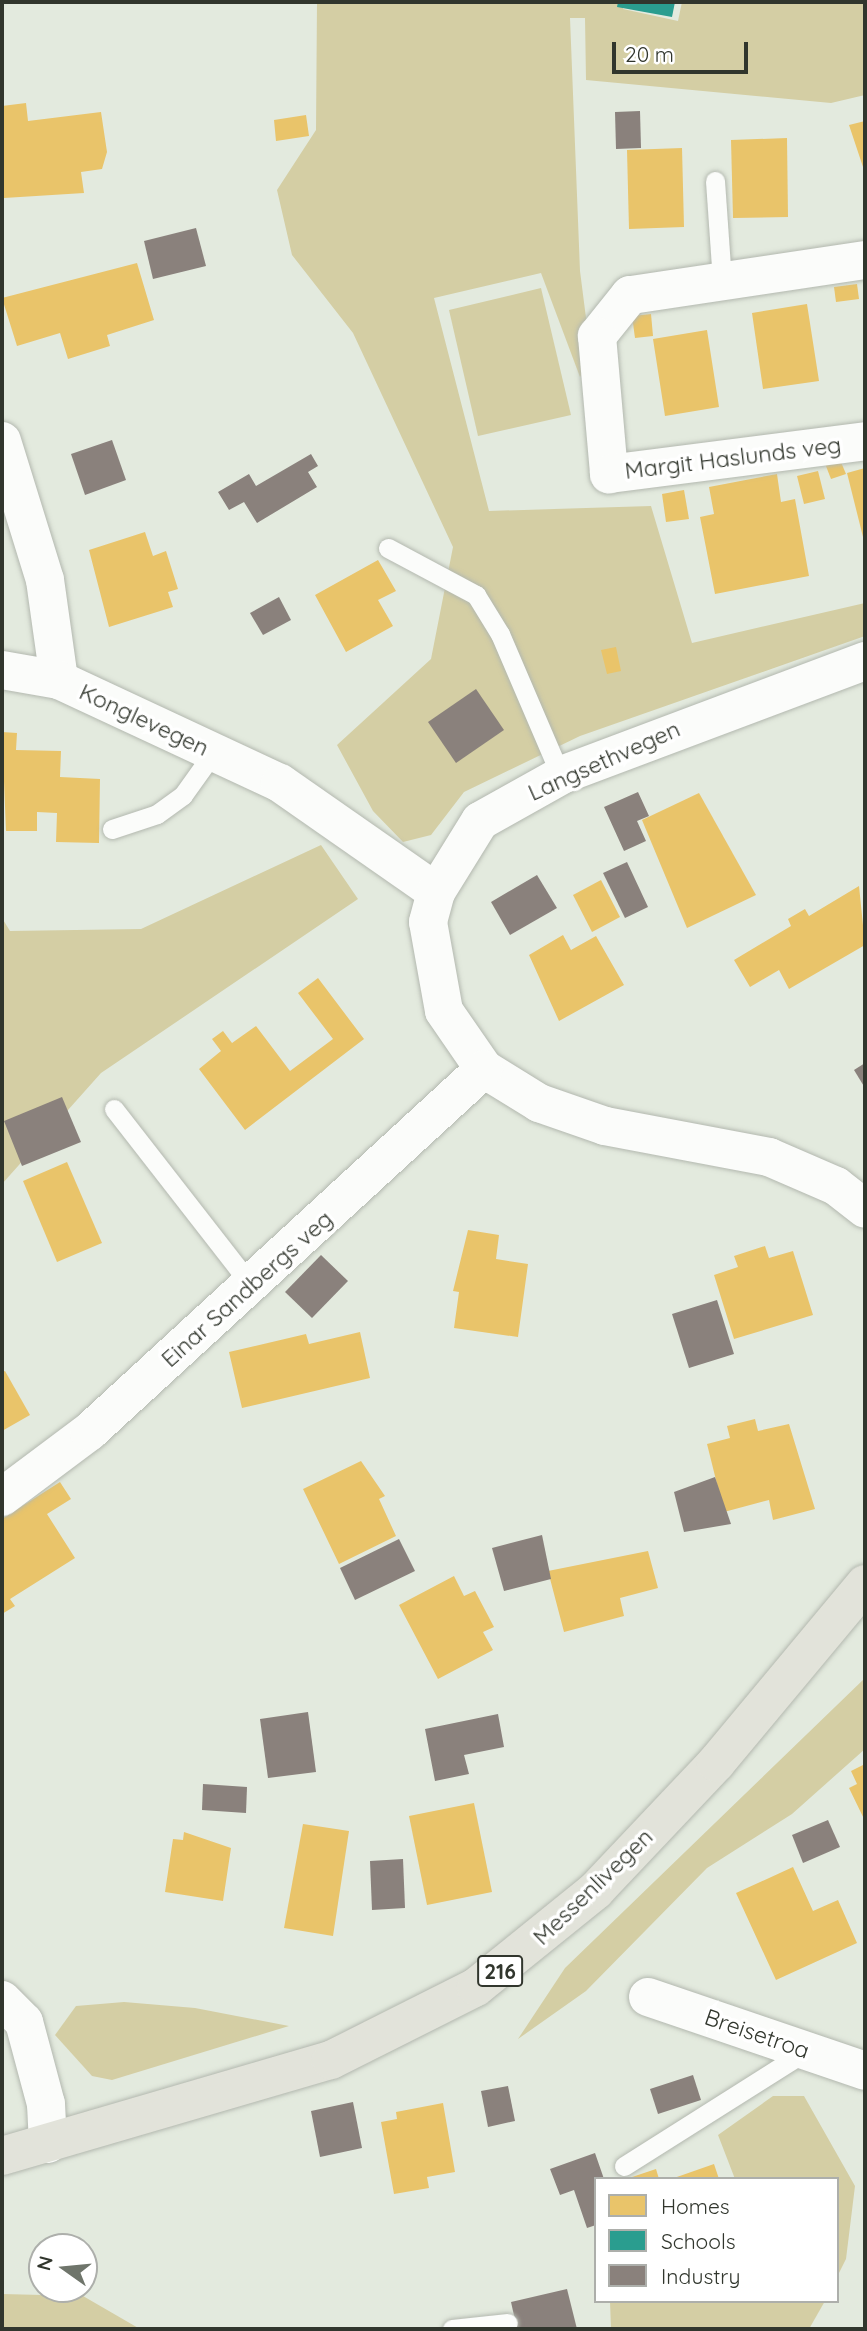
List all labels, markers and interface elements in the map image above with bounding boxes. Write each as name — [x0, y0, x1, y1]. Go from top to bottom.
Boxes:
scale bar — [615, 28, 752, 72]
text: 20 m — [625, 41, 674, 67]
street label: Margit Haslunds veg — [623, 431, 843, 485]
street label: Konglevegen — [75, 678, 213, 762]
street label: Langsethvegen — [524, 715, 684, 807]
street label: Einar Sandbergs veg — [156, 1205, 338, 1373]
street label: Messenlivegen — [528, 1823, 658, 1951]
road number: 216 — [476, 1954, 524, 1988]
street label: Breisetroa — [701, 2003, 813, 2065]
legend — [594, 2177, 839, 2303]
text: Homes — [661, 2193, 730, 2219]
text: Schools — [661, 2228, 736, 2254]
north arrow — [28, 2233, 98, 2303]
text: N — [31, 2253, 58, 2273]
text: Industry — [661, 2263, 740, 2289]

